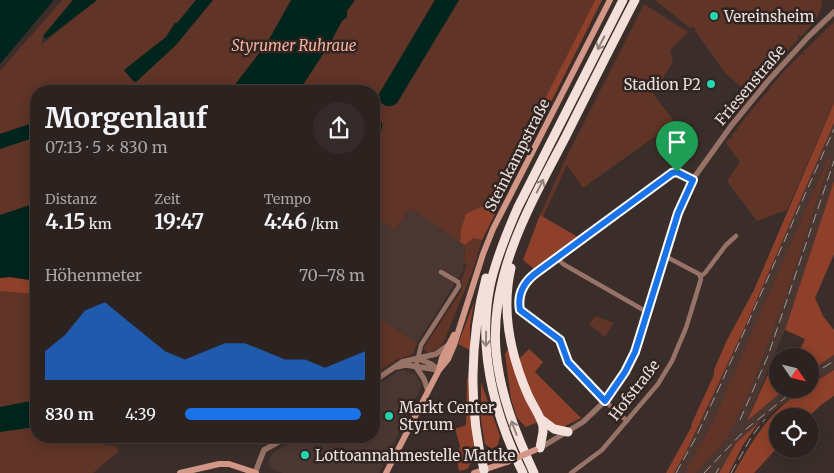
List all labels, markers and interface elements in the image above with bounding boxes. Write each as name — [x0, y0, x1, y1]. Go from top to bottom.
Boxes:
place label: Vereinsheim — [723, 7, 815, 26]
marker: Vereinsheim — [708, 10, 720, 22]
park label: Styrumer Ruhraue — [231, 36, 357, 55]
one-way arrow — [596, 36, 606, 51]
street label: Friesenstraße — [711, 41, 789, 129]
place label: Stadion P2 — [624, 75, 701, 94]
marker: Stadion P2 — [705, 78, 717, 90]
street label: Steinkampstraße — [480, 95, 554, 215]
text: Morgenlauf — [45, 100, 207, 136]
button: share — [313, 102, 365, 154]
pin — [656, 121, 698, 172]
icon: arrive — [663, 128, 691, 156]
text: 07:13 · 5 × 830 m — [45, 137, 168, 157]
one-way arrow — [536, 179, 545, 194]
text: Distanz — [45, 190, 97, 208]
text: Zeit — [154, 190, 180, 208]
text: Tempo — [264, 190, 311, 208]
text: 4.15 — [45, 208, 85, 235]
text: 19:47 — [154, 208, 204, 235]
text: 4:46 — [264, 208, 307, 235]
text: km — [85, 215, 112, 233]
text: /km — [307, 215, 339, 233]
text: Höhenmeter — [45, 265, 142, 285]
text: 70–78 m — [299, 265, 365, 285]
one-way arrow — [481, 330, 491, 346]
north arrow — [769, 348, 819, 398]
map controls — [769, 348, 819, 458]
street label: Hofstraße — [604, 356, 664, 424]
place label: Markt Center Styrum — [399, 398, 495, 434]
text: 830 m — [45, 404, 94, 424]
text: 4:39 — [125, 404, 156, 424]
button: locate — [769, 408, 819, 458]
marker: Markt Center Styrum — [383, 410, 395, 422]
one-way arrow — [509, 421, 518, 437]
place label: Lottoannahmestelle Mattke — [315, 446, 515, 465]
marker: Lottoannahmestelle Mattke — [299, 449, 311, 461]

